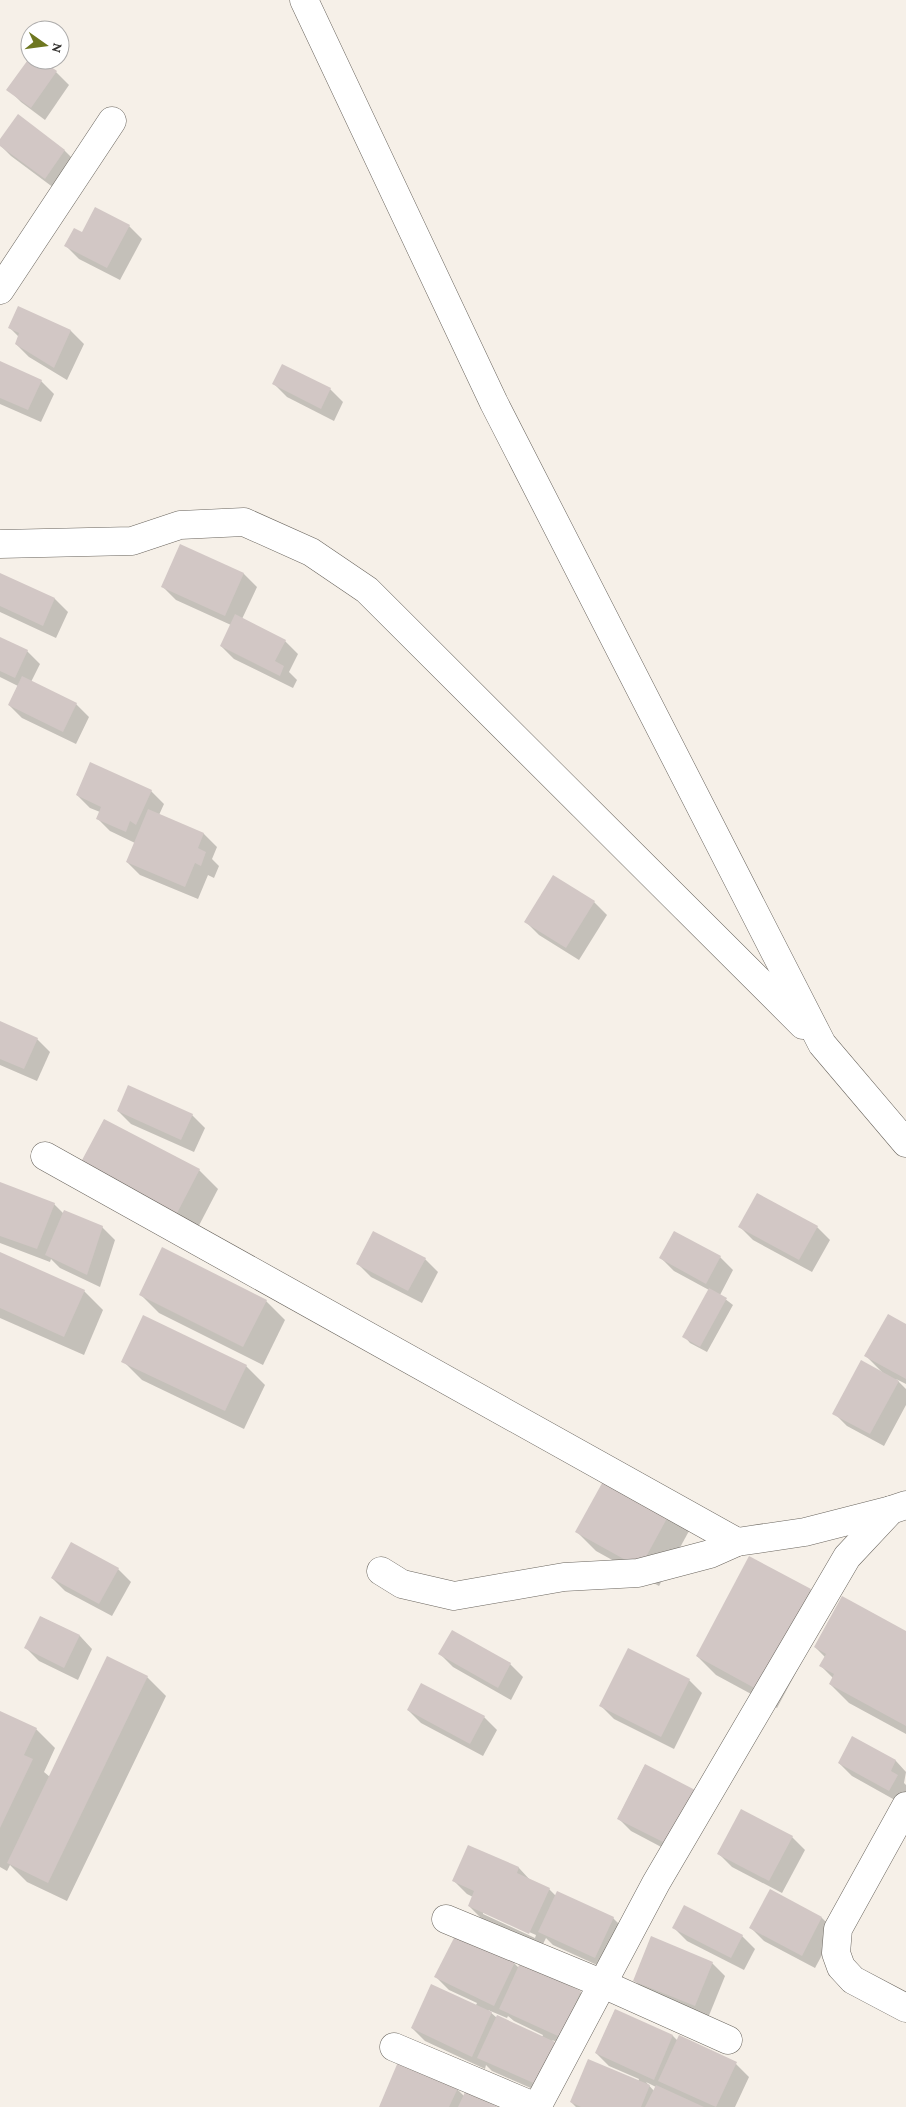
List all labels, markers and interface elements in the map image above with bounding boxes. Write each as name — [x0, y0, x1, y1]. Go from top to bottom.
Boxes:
north arrow — [20, 20, 70, 70]
text: N — [49, 42, 67, 55]

